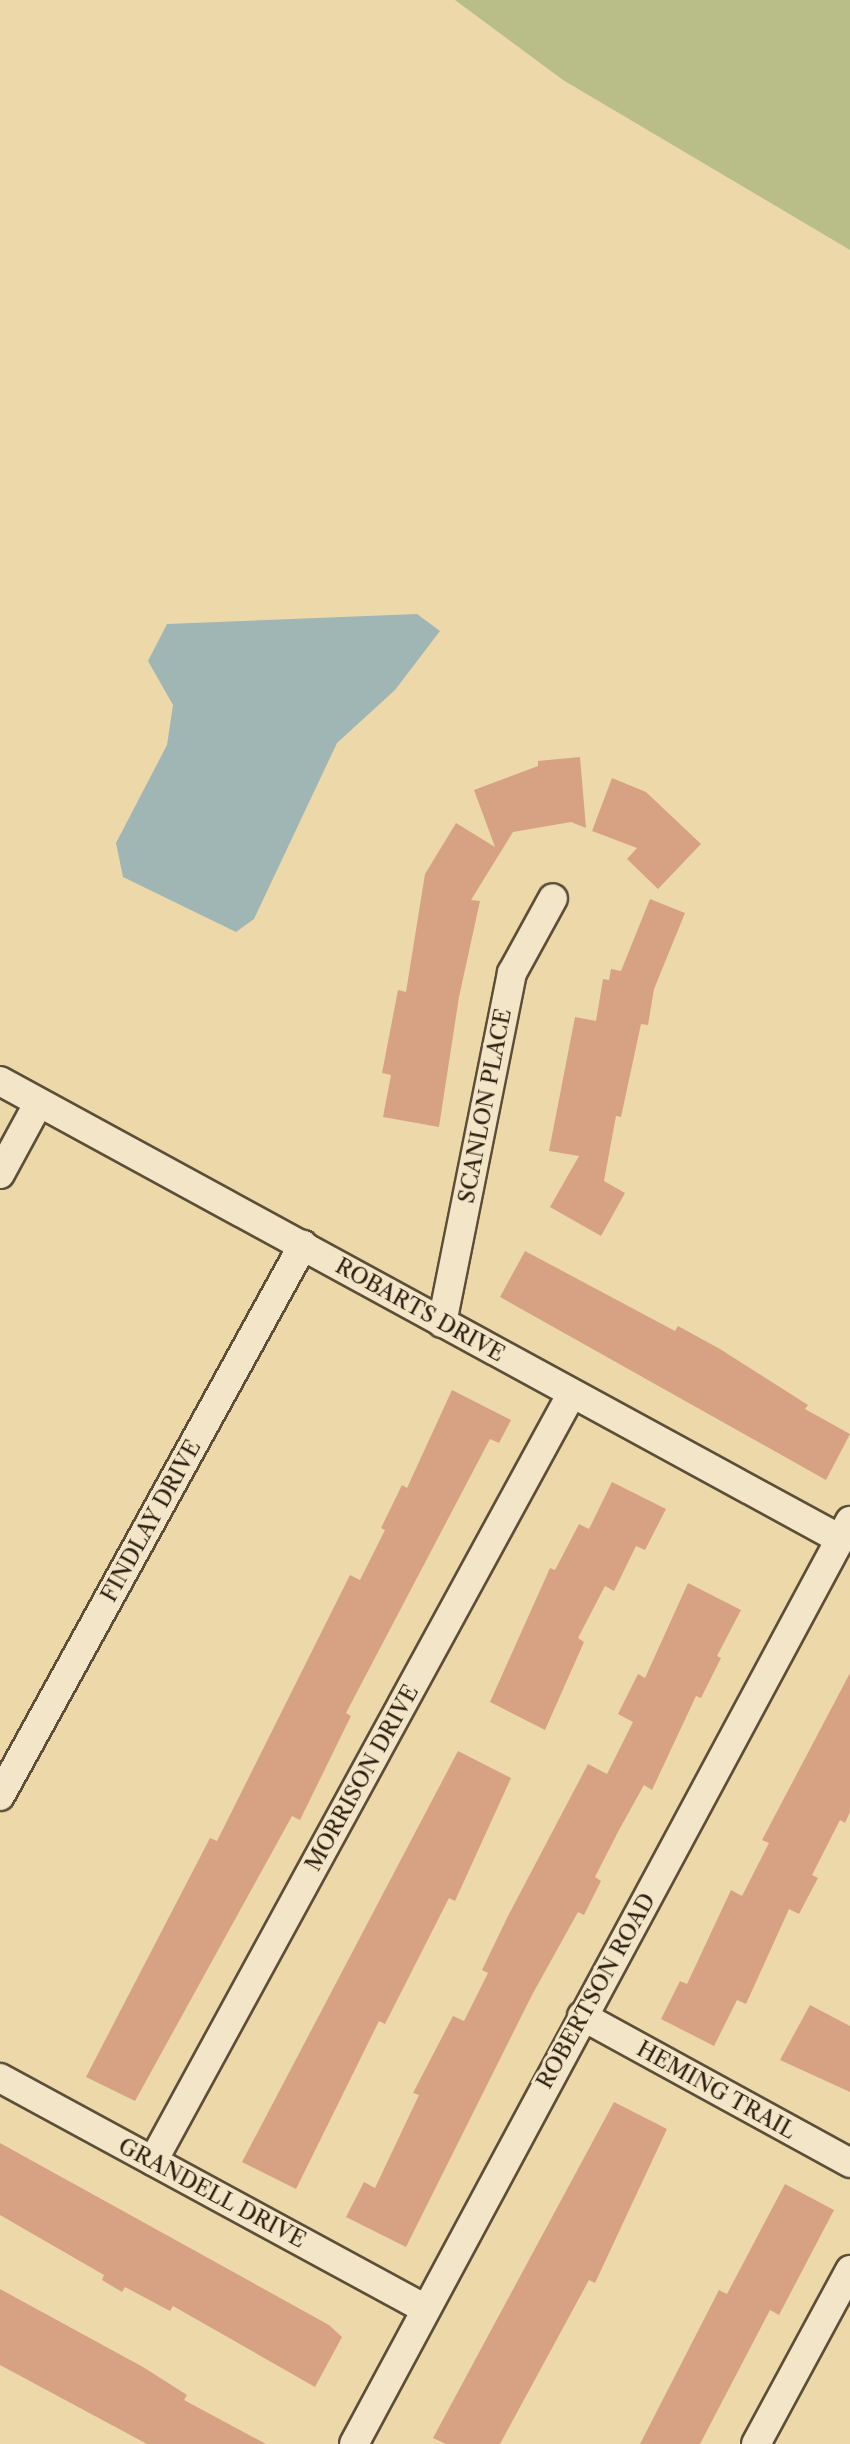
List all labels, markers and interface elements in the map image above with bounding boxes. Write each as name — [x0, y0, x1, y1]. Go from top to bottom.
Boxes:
street label: SCANLON PLACE — [453, 1006, 517, 1206]
street label: ROBARTS DRIVE — [331, 1253, 509, 1367]
street label: FINDLAY DRIVE — [95, 1435, 207, 1607]
street label: MORRISON DRIVE — [300, 1680, 424, 1876]
street label: ROBERTSON ROAD — [531, 1889, 661, 2093]
street label: HEMING TRAIL — [632, 2035, 800, 2145]
street label: GRANDELL DRIVE — [114, 2132, 310, 2254]

